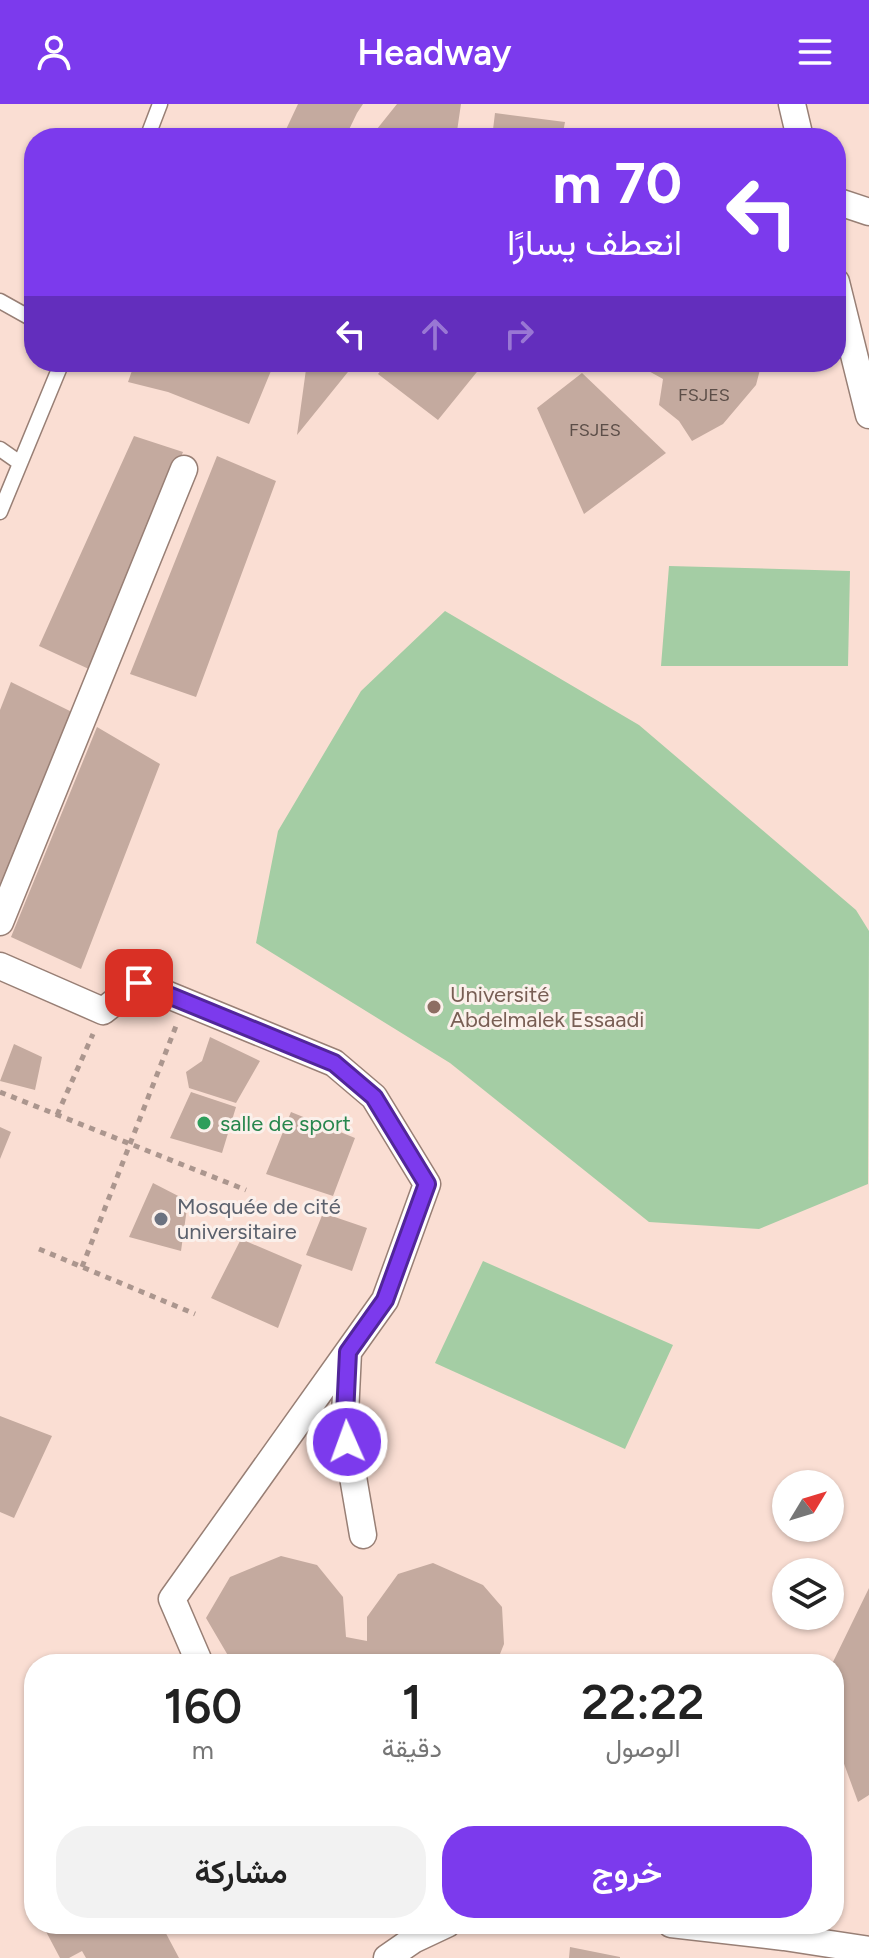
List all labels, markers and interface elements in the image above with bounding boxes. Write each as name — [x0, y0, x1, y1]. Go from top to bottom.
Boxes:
icon: person — [32, 30, 76, 74]
icon: menu — [793, 30, 837, 74]
text: Headway — [357, 31, 512, 74]
text: 70 m — [552, 150, 682, 217]
icon: left — [710, 160, 814, 264]
text: انعطف يسارًا — [507, 221, 682, 264]
icon: left — [329, 312, 373, 356]
icon: ahead — [413, 312, 457, 356]
icon: right — [497, 312, 541, 356]
house number: FSJES — [678, 384, 730, 406]
house number: FSJES — [569, 419, 621, 441]
pin — [105, 949, 173, 1017]
icon: arrive — [117, 961, 161, 1005]
place label: Université Abdelmalek Essaadi — [450, 981, 644, 1033]
marker: Université Abdelmalek Essaadi — [425, 998, 443, 1016]
place label: salle de sport — [220, 1110, 351, 1137]
marker: salle de sport — [195, 1114, 213, 1132]
place label: Mosquée de cité universitaire — [177, 1193, 341, 1245]
marker: Mosquée de cité universitaire — [152, 1210, 170, 1228]
position arrow — [305, 1400, 389, 1484]
north arrow — [772, 1470, 844, 1542]
map controls — [772, 1470, 844, 1630]
button: layers — [772, 1558, 844, 1630]
text: 1 — [402, 1673, 422, 1731]
text: 22:22 — [581, 1673, 705, 1731]
text: 160 — [164, 1677, 242, 1735]
text: دقيقة — [382, 1732, 442, 1764]
text: الوصول — [605, 1732, 680, 1764]
text: m — [192, 1734, 214, 1766]
button: مشاركة — [56, 1826, 426, 1918]
button: خروج — [442, 1826, 812, 1918]

